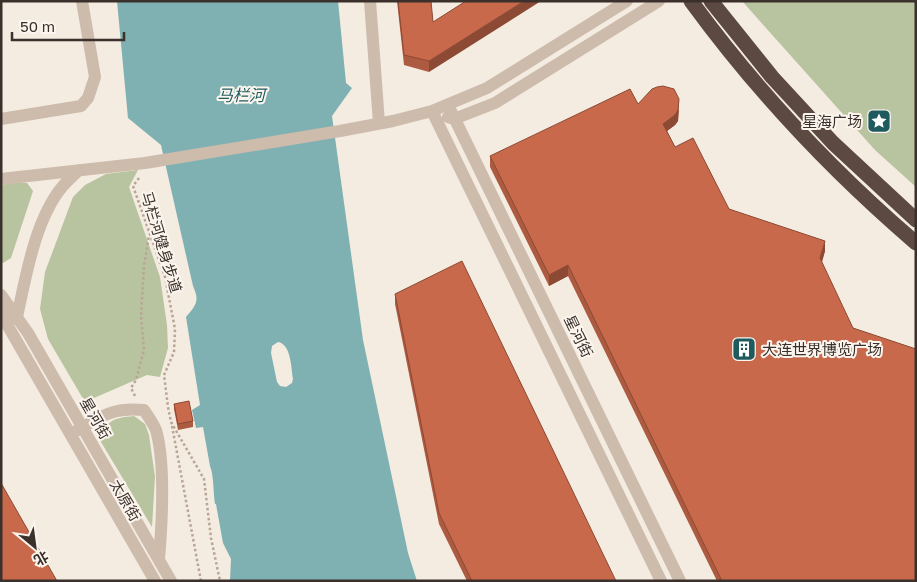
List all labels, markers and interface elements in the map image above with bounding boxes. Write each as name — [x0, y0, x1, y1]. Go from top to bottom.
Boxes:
scale bar — [12, 10, 125, 42]
text: 50 m — [20, 17, 55, 35]
water label: 马栏河 — [217, 85, 268, 105]
place icon: 星海广场 — [866, 108, 892, 134]
place label: 星海广场 — [802, 112, 862, 130]
street label: 马栏河健身步道 — [138, 189, 186, 295]
street label: 星河街 — [561, 312, 597, 360]
building icon: 大连世界博览广场 — [731, 336, 757, 362]
place label: 大连世界博览广场 — [762, 340, 882, 358]
street label: 星河街 — [77, 394, 115, 442]
street label: 太原街 — [107, 476, 145, 524]
north arrow — [10, 522, 60, 572]
text: 北 — [31, 548, 52, 570]

